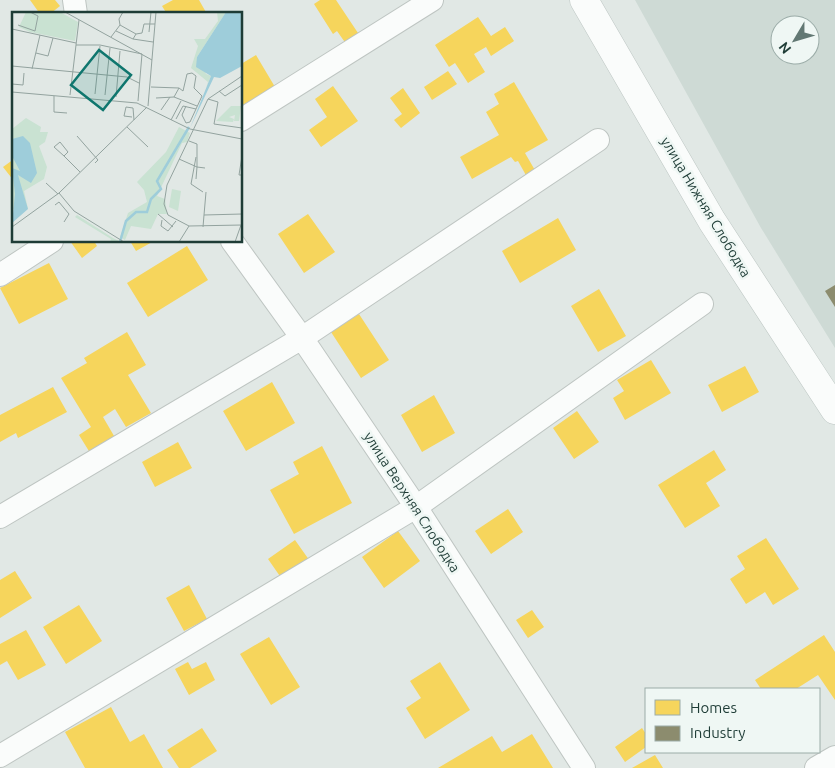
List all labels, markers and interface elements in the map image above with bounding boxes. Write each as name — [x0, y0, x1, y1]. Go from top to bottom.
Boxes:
inset map — [12, 12, 242, 242]
north arrow — [770, 15, 820, 65]
text: N — [775, 39, 794, 57]
street label: улица Нижняя Слободка — [658, 134, 754, 280]
street label: улица Верхняя Слободка — [361, 429, 463, 575]
legend — [645, 688, 820, 753]
text: Homes — [690, 699, 737, 716]
text: Industry — [690, 724, 745, 741]

